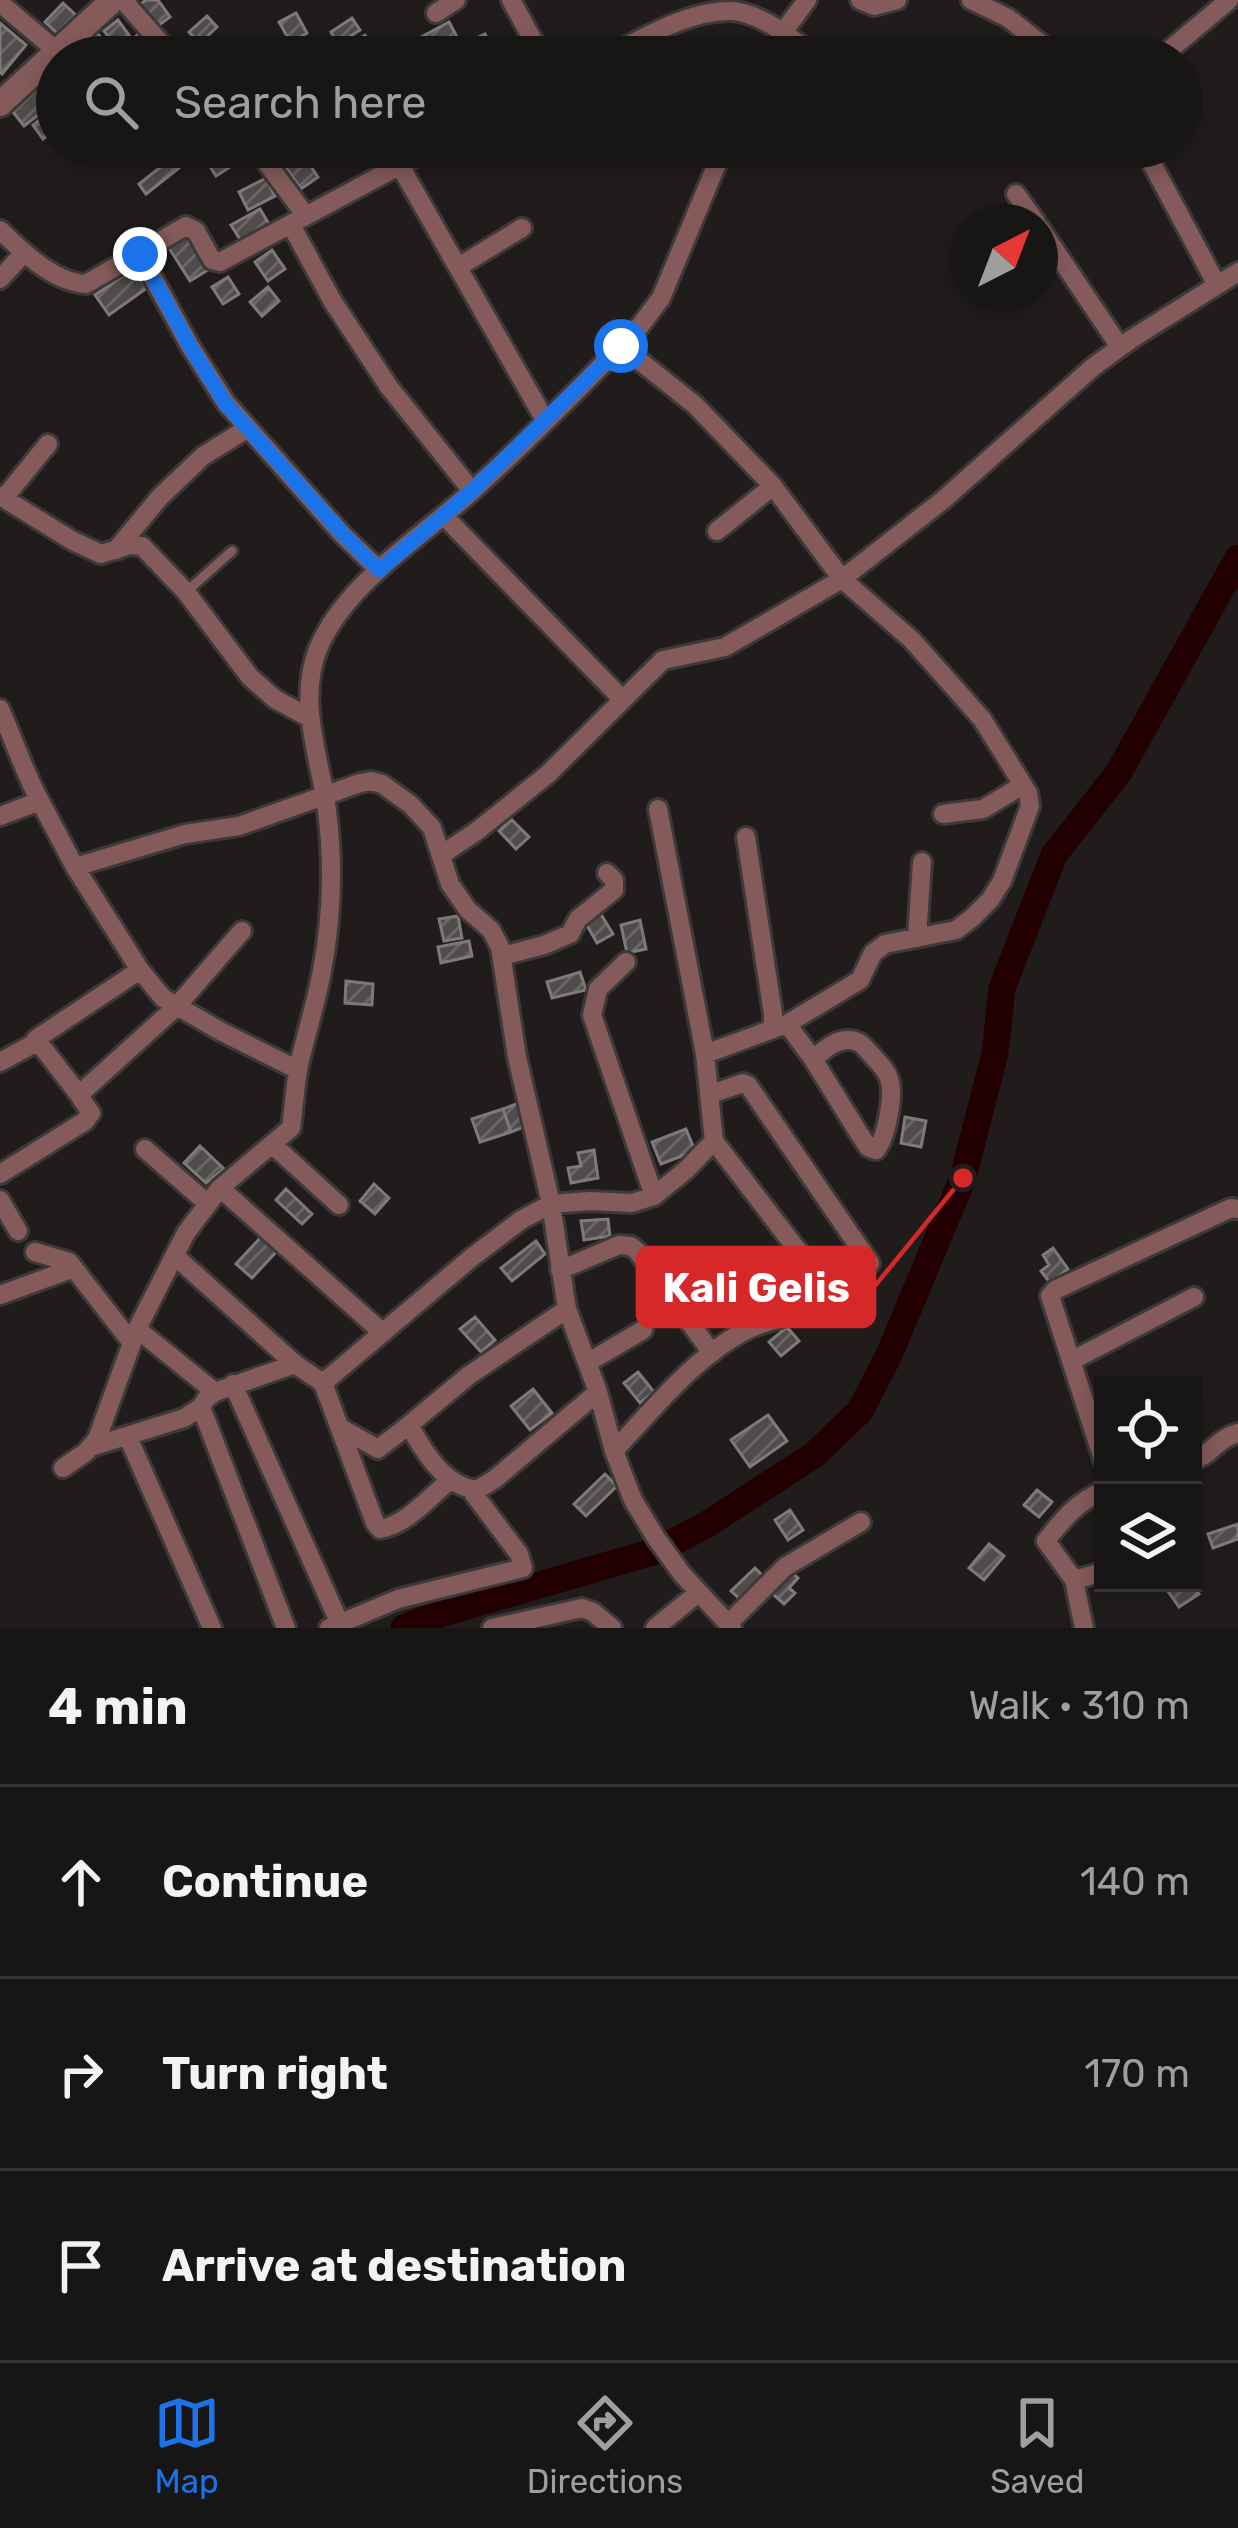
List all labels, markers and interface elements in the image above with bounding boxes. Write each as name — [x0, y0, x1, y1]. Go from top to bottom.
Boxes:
search box — [36, 36, 1202, 168]
icon: search — [78, 69, 144, 135]
text: Search here — [174, 76, 426, 129]
north arrow — [950, 204, 1058, 312]
route end — [113, 227, 167, 281]
route start — [594, 319, 648, 373]
callout: Kali Gelis — [638, 1248, 874, 1326]
text: Kali Gelis — [662, 1263, 850, 1313]
map controls — [1094, 1376, 1202, 1592]
button: locate — [1094, 1376, 1202, 1484]
button: layers — [1094, 1484, 1202, 1592]
text: 4 min — [48, 1676, 188, 1737]
text: Walk · 310 m — [968, 1683, 1190, 1729]
icon: ahead — [48, 1849, 114, 1915]
text: Continue — [162, 1855, 368, 1908]
text: 140 m — [1080, 1859, 1190, 1905]
icon: right — [48, 2041, 114, 2107]
text: Turn right — [162, 2047, 388, 2100]
text: 170 m — [1084, 2051, 1190, 2097]
icon: arrive — [48, 2233, 114, 2299]
text: Arrive at destination — [162, 2239, 627, 2292]
tab: Map — [154, 2390, 220, 2501]
tab: Directions — [527, 2390, 683, 2501]
tab: Saved — [990, 2390, 1084, 2501]

